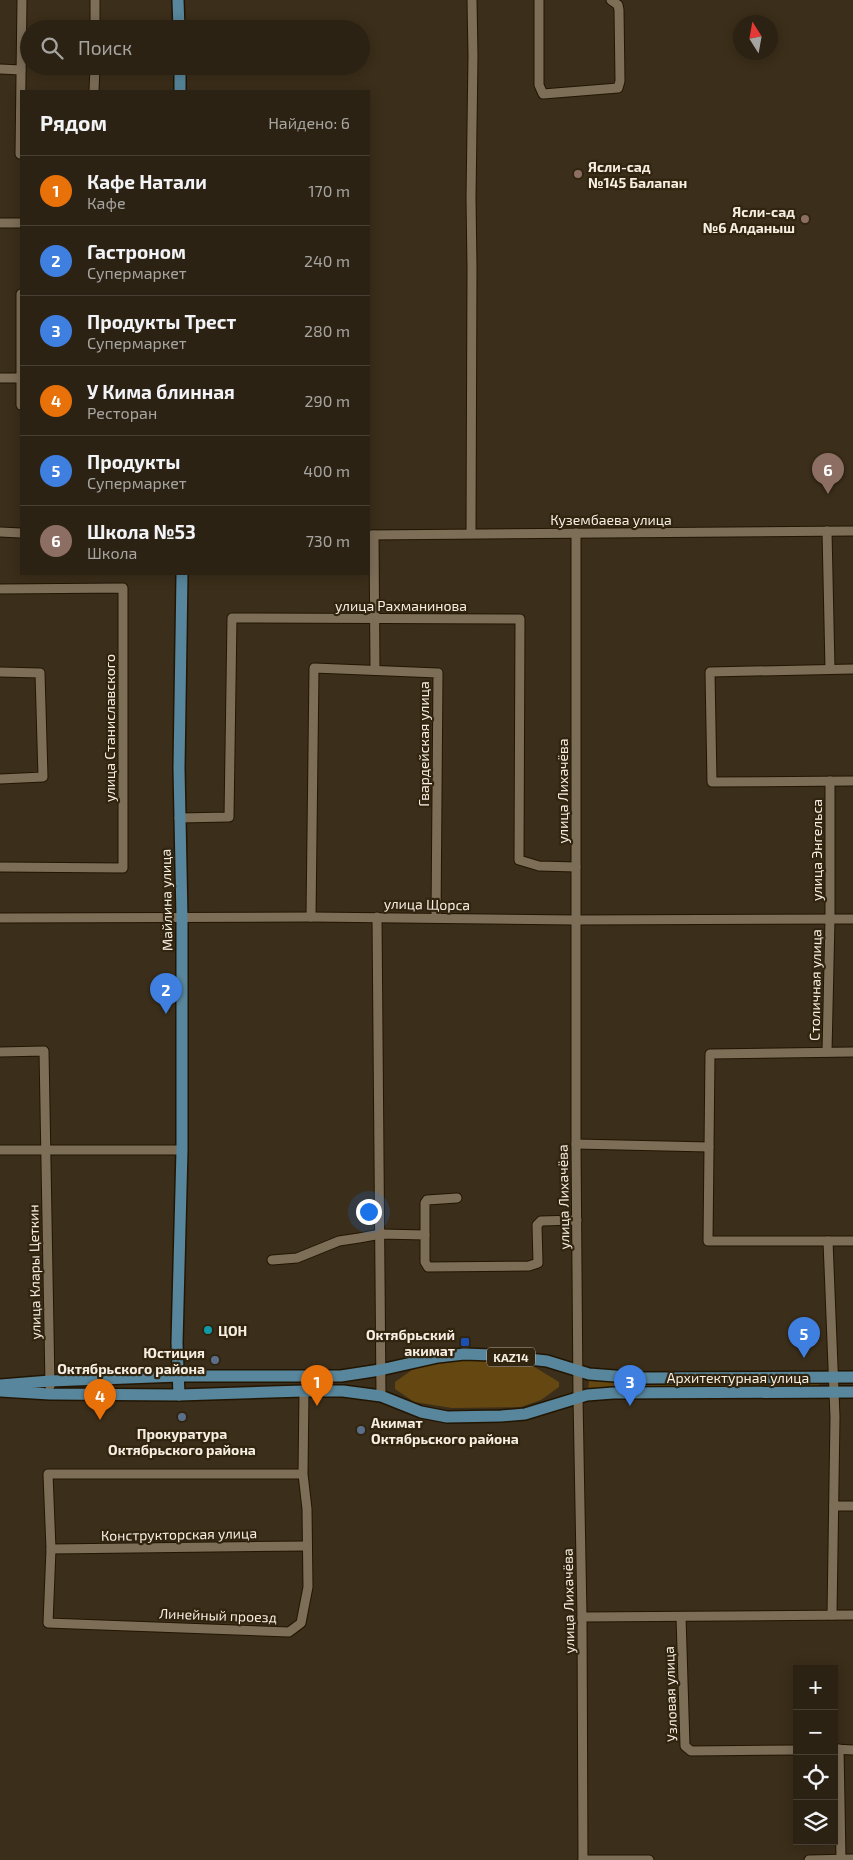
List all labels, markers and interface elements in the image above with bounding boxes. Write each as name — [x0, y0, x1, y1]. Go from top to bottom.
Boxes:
north arrow — [733, 15, 778, 60]
search box — [20, 20, 370, 75]
icon: search — [38, 34, 66, 62]
text: Поиск — [78, 36, 132, 59]
text: Рядом — [40, 110, 107, 135]
text: Найдено: 6 — [268, 113, 350, 132]
place label: Ясли-сад №145 Балапан — [588, 158, 687, 191]
marker: Ясли-сад №145 Балапан — [572, 168, 584, 180]
text: Кафе Натали — [87, 170, 207, 193]
text: 1 — [53, 181, 59, 200]
text: 170 m — [308, 181, 350, 200]
text: Кафе — [87, 193, 126, 212]
place label: Ясли-сад №6 Алданыш — [703, 203, 795, 236]
marker: Ясли-сад №6 Алданыш — [799, 213, 811, 225]
text: Гастроном — [87, 240, 186, 263]
text: 2 — [51, 251, 61, 270]
text: 240 m — [304, 251, 350, 270]
text: Супермаркет — [87, 263, 186, 282]
text: Продукты Трест — [87, 310, 236, 333]
text: 3 — [51, 321, 61, 340]
text: 280 m — [304, 321, 350, 340]
text: Супермаркет — [87, 333, 186, 352]
text: У Кима блинная — [87, 380, 235, 403]
text: 4 — [51, 391, 61, 410]
text: 290 m — [305, 391, 350, 410]
text: Ресторан — [87, 403, 157, 422]
text: Продукты — [87, 450, 180, 473]
pin: 6 — [812, 453, 844, 494]
text: 5 — [52, 461, 60, 480]
text: 400 m — [303, 461, 350, 480]
text: Супермаркет — [87, 473, 186, 492]
street label: Кузембаева улица — [550, 511, 672, 528]
text: Школа №53 — [87, 520, 196, 543]
text: 6 — [51, 531, 61, 550]
text: 730 m — [306, 531, 350, 550]
text: Школа — [87, 543, 137, 562]
street label: улица Рахманинова — [335, 597, 467, 614]
street label: улица Станиславского — [101, 654, 118, 802]
street label: Гвардейская улица — [415, 681, 432, 807]
street label: улица Лихачёва — [554, 738, 571, 844]
street label: улица Энгельса — [808, 799, 825, 901]
street label: Майлина улица — [157, 849, 175, 951]
street label: улица Щорса — [384, 895, 470, 913]
street label: Столичная улица — [806, 929, 824, 1041]
pin: 2 — [150, 973, 182, 1014]
street label: улица Лихачёва — [554, 1144, 572, 1250]
your location — [356, 1199, 382, 1225]
street label: улица Клары Цеткин — [24, 1204, 44, 1340]
pin: 5 — [788, 1317, 820, 1358]
place label: ЦОН — [218, 1322, 247, 1339]
marker: ЦОН — [202, 1324, 214, 1336]
place label: Октябрьский акимат — [366, 1326, 455, 1359]
marker: Октябрьский акимат — [459, 1336, 471, 1348]
place label: Юстиция Октябрьского района — [57, 1344, 205, 1377]
road number: KAZ14 — [487, 1348, 535, 1366]
marker: Юстиция Октябрьского района — [209, 1354, 221, 1366]
pin: 1 — [301, 1365, 333, 1406]
pin: 3 — [614, 1365, 646, 1406]
street label: Архитектурная улица — [667, 1369, 809, 1386]
pin: 4 — [84, 1379, 116, 1420]
marker: Прокуратура Октябрьского района — [176, 1411, 188, 1423]
place label: Акимат Октябрьского района — [371, 1414, 519, 1447]
marker: Акимат Октябрьского района — [355, 1424, 367, 1436]
place label: Прокуратура Октябрьского района — [108, 1425, 256, 1458]
street label: Конструкторская улица — [101, 1524, 257, 1544]
street label: улица Лихачёва — [559, 1548, 577, 1654]
street label: Линейный проезд — [159, 1604, 277, 1626]
street label: Узловая улица — [660, 1646, 680, 1742]
map controls — [793, 1665, 838, 1845]
button: + — [793, 1665, 838, 1710]
button: − — [793, 1710, 838, 1755]
button: locate — [793, 1755, 838, 1800]
button: layers — [793, 1800, 838, 1845]

